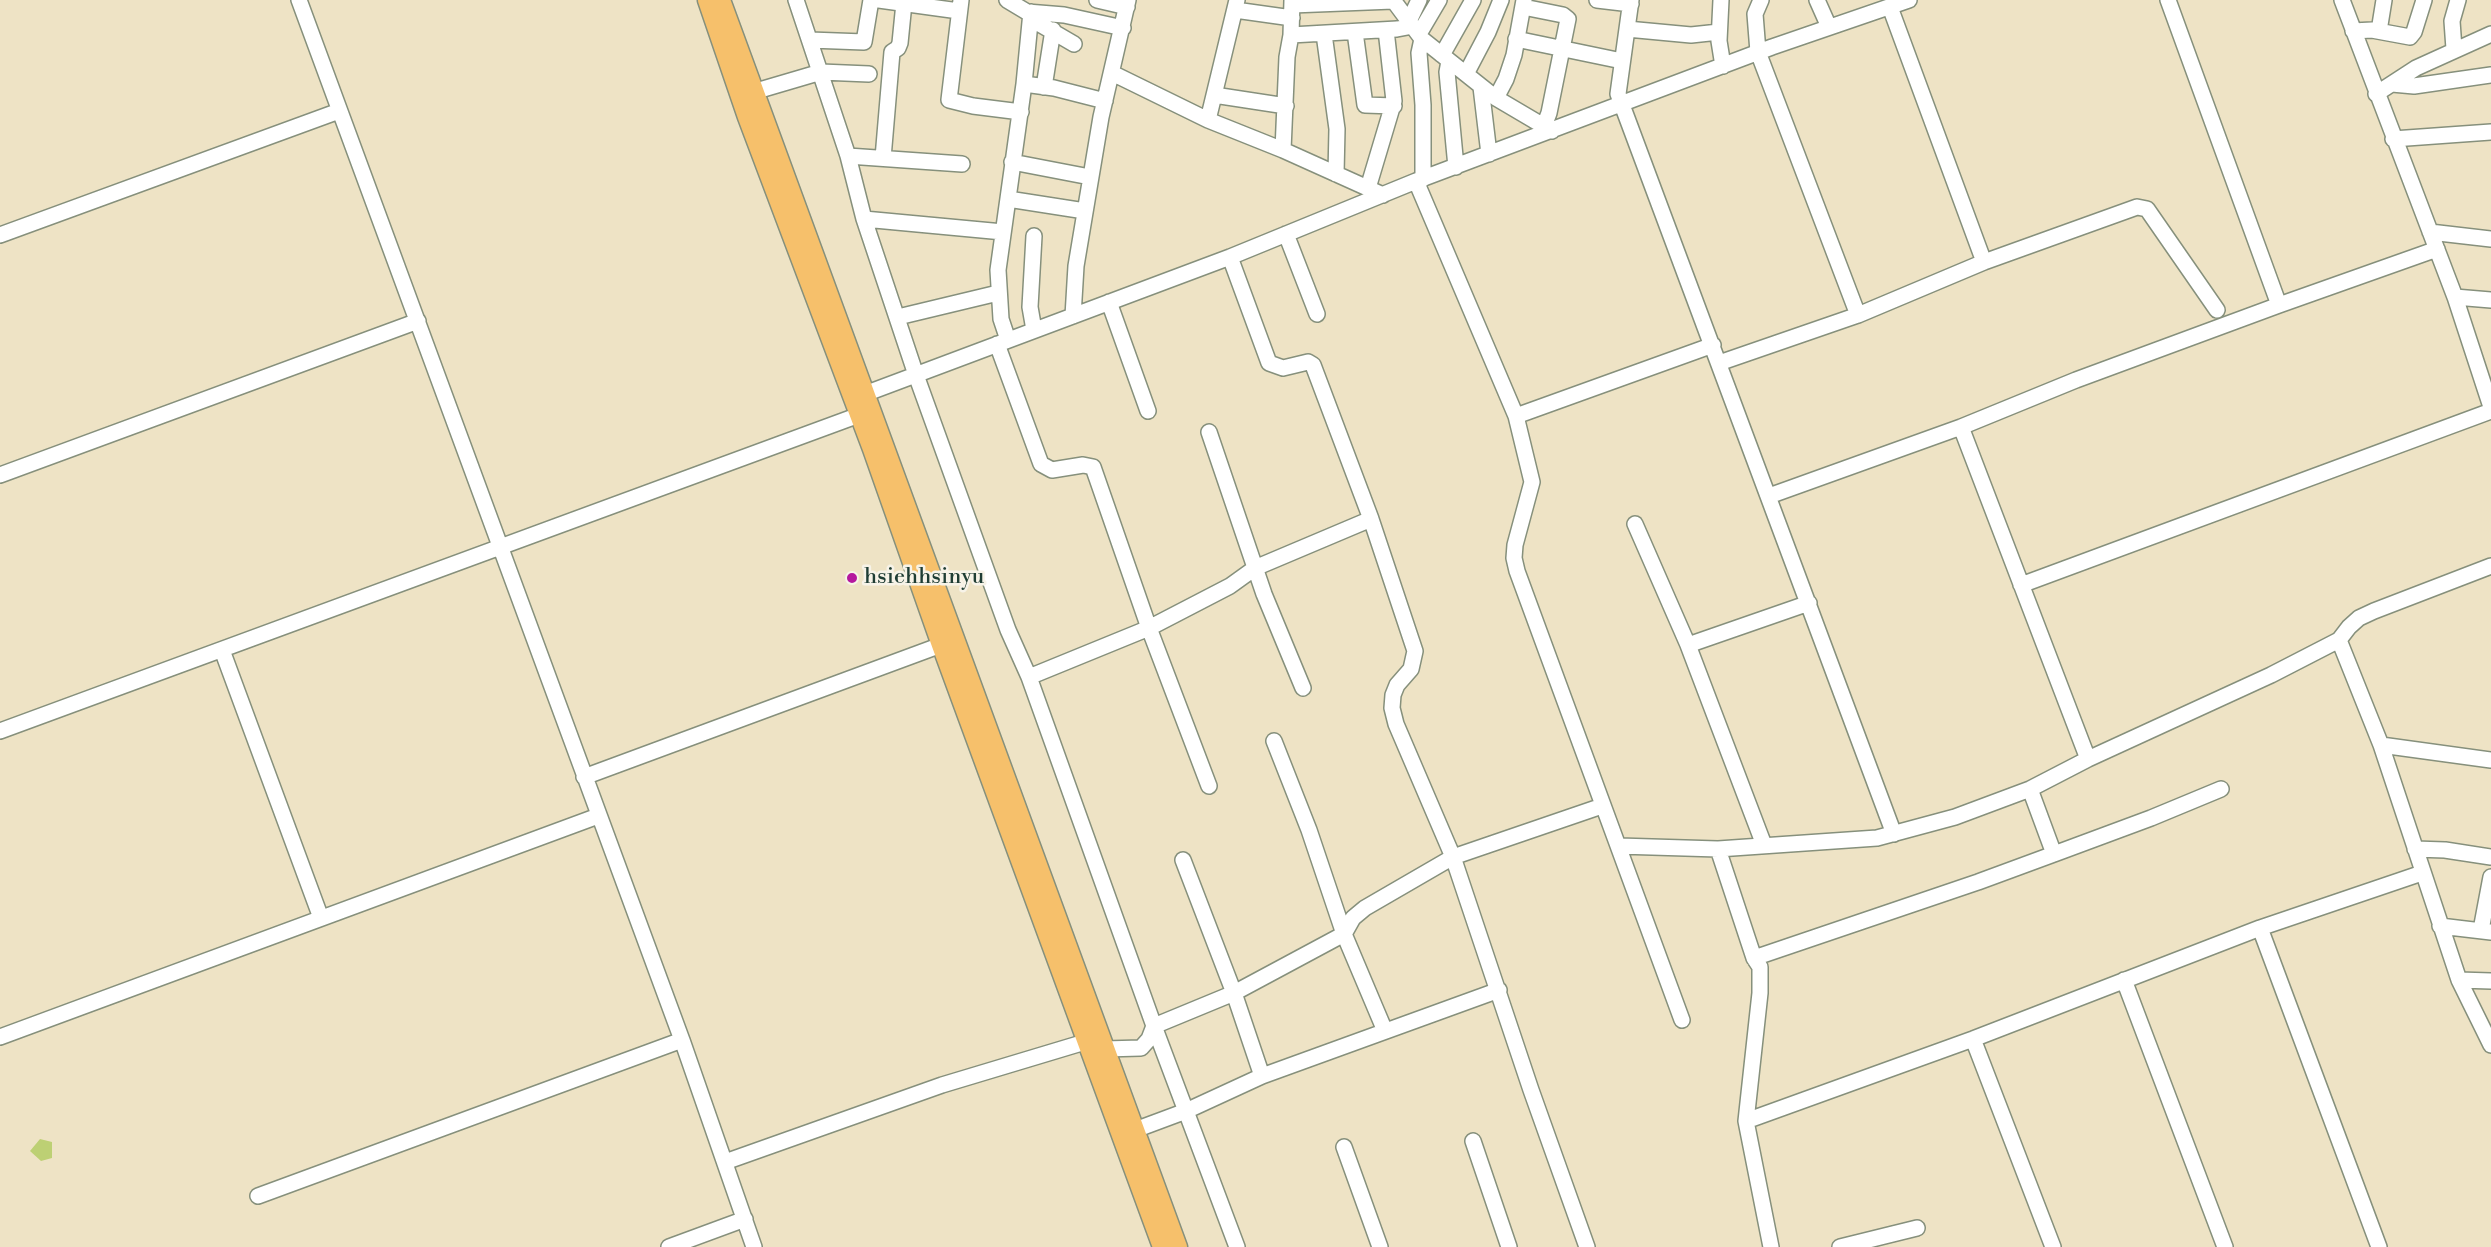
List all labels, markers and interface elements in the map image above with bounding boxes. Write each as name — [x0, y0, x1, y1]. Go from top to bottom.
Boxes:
place label: hsiehhsinyu — [864, 565, 984, 591]
marker: hsiehhsinyu — [845, 571, 859, 585]

